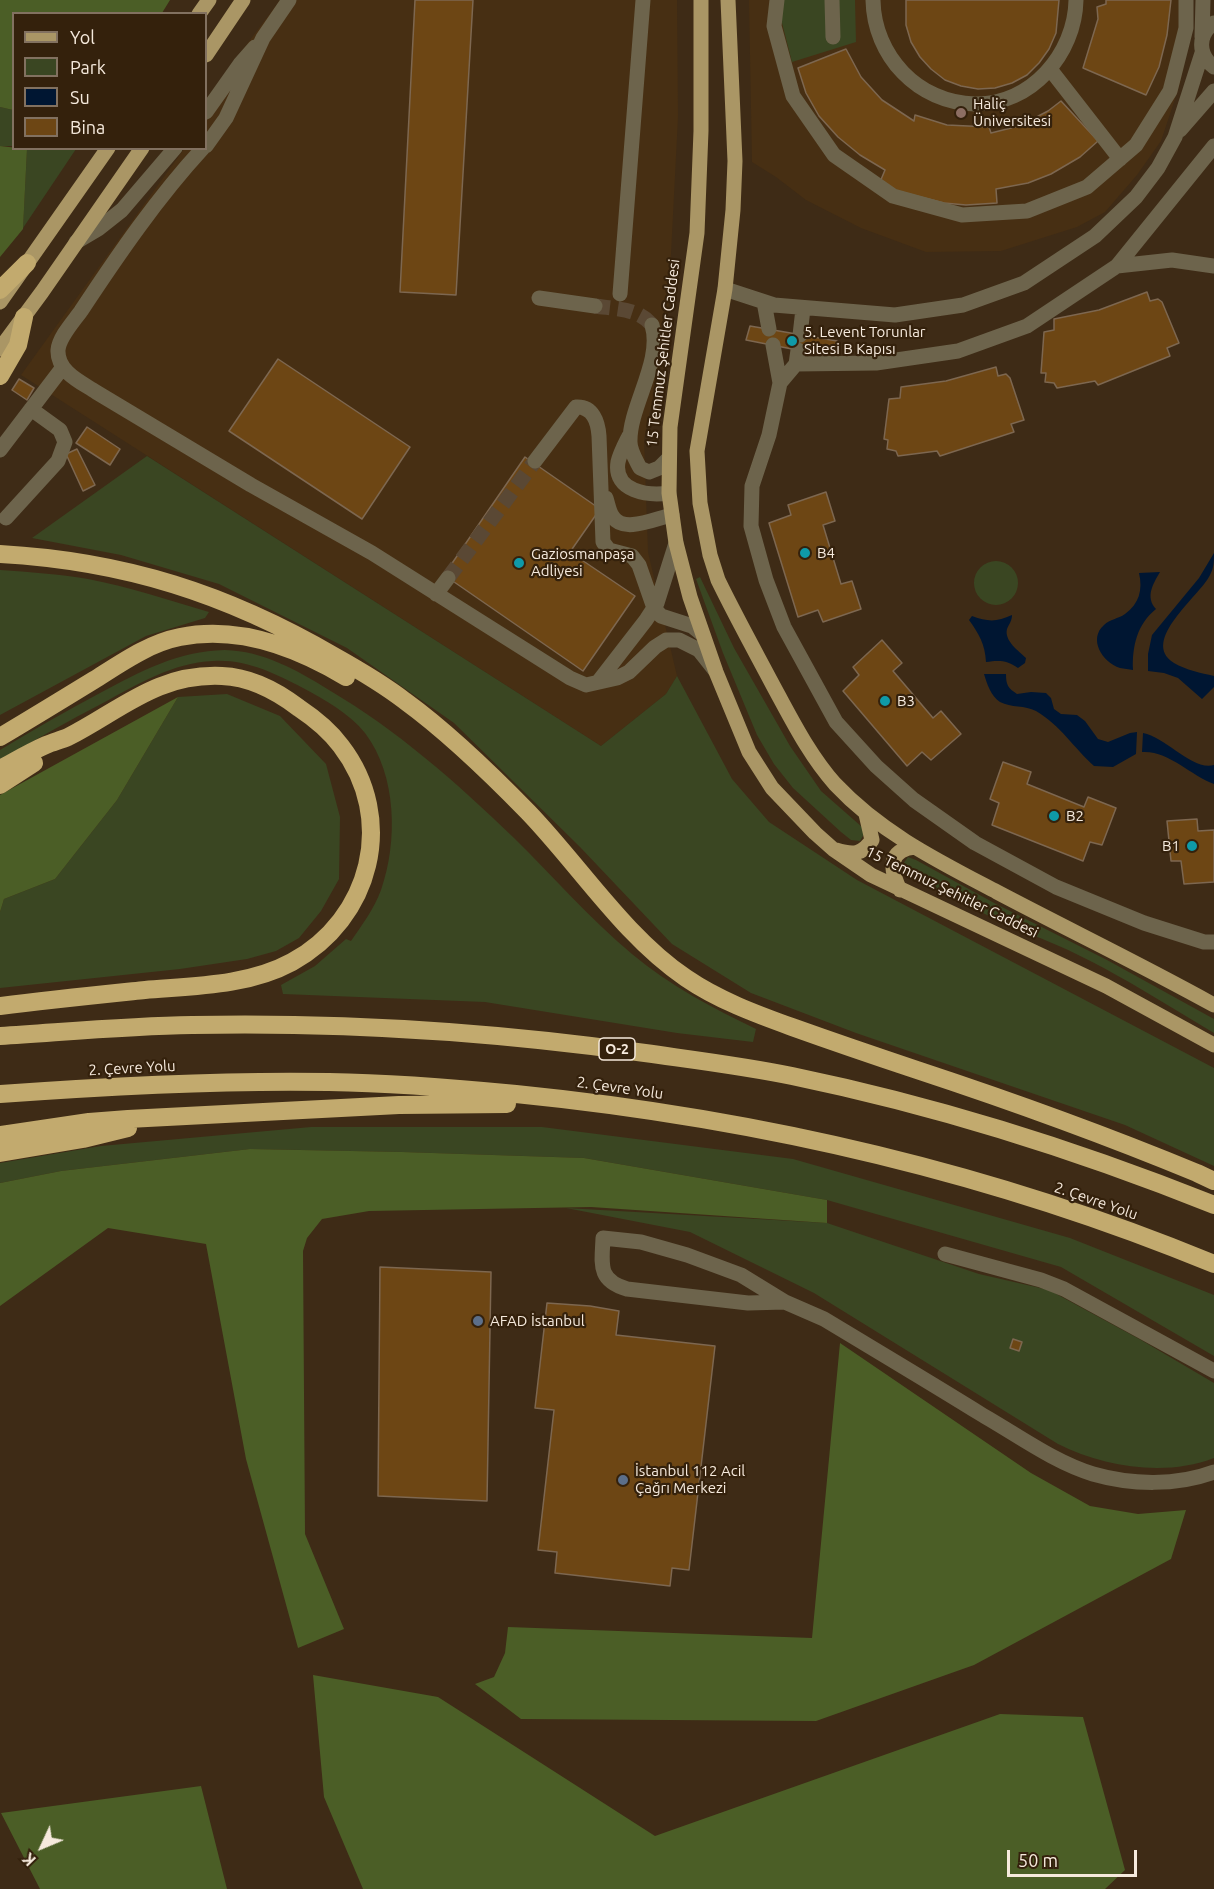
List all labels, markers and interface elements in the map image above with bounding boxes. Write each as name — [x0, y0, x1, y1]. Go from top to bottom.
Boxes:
legend — [12, 12, 207, 150]
text: Yol — [70, 27, 95, 47]
text: Park — [70, 57, 106, 77]
text: Su — [70, 87, 90, 107]
place label: Haliç Üniversitesi — [973, 95, 1051, 130]
marker: Haliç Üniversitesi — [954, 106, 968, 120]
text: Bina — [70, 117, 105, 137]
street label: 15 Temmuz Şehitler Caddesi — [643, 258, 683, 448]
place label: 5. Levent Torunlar Sitesi B Kapısı — [804, 323, 926, 358]
marker: 5. Levent Torunlar Sitesi B Kapısı — [785, 334, 799, 348]
place label: B4 — [817, 544, 835, 562]
place label: Gaziosmanpaşa Adliyesi — [531, 545, 634, 580]
marker: B4 — [798, 546, 812, 560]
marker: Gaziosmanpaşa Adliyesi — [512, 556, 526, 570]
place label: B3 — [897, 692, 915, 710]
marker: B3 — [878, 694, 892, 708]
place label: B2 — [1066, 807, 1084, 825]
marker: B2 — [1047, 809, 1061, 823]
place label: B1 — [1162, 837, 1180, 855]
marker: B1 — [1185, 839, 1199, 853]
street label: 15 Temmuz Şehitler Caddesi — [863, 842, 1041, 942]
road number: O-2 — [599, 1038, 635, 1060]
street label: 2. Çevre Yolu — [88, 1057, 176, 1079]
street label: 2. Çevre Yolu — [576, 1073, 664, 1103]
street label: 2. Çevre Yolu — [1052, 1178, 1140, 1224]
place label: AFAD İstanbul — [490, 1312, 585, 1330]
marker: AFAD İstanbul — [471, 1314, 485, 1328]
place label: İstanbul 112 Acil Çağrı Merkezi — [635, 1462, 745, 1497]
marker: İstanbul 112 Acil Çağrı Merkezi — [616, 1473, 630, 1487]
north arrow — [12, 1817, 72, 1877]
scale bar — [1010, 1838, 1140, 1876]
text: K — [19, 1849, 39, 1870]
text: 50 m — [1018, 1850, 1058, 1870]

